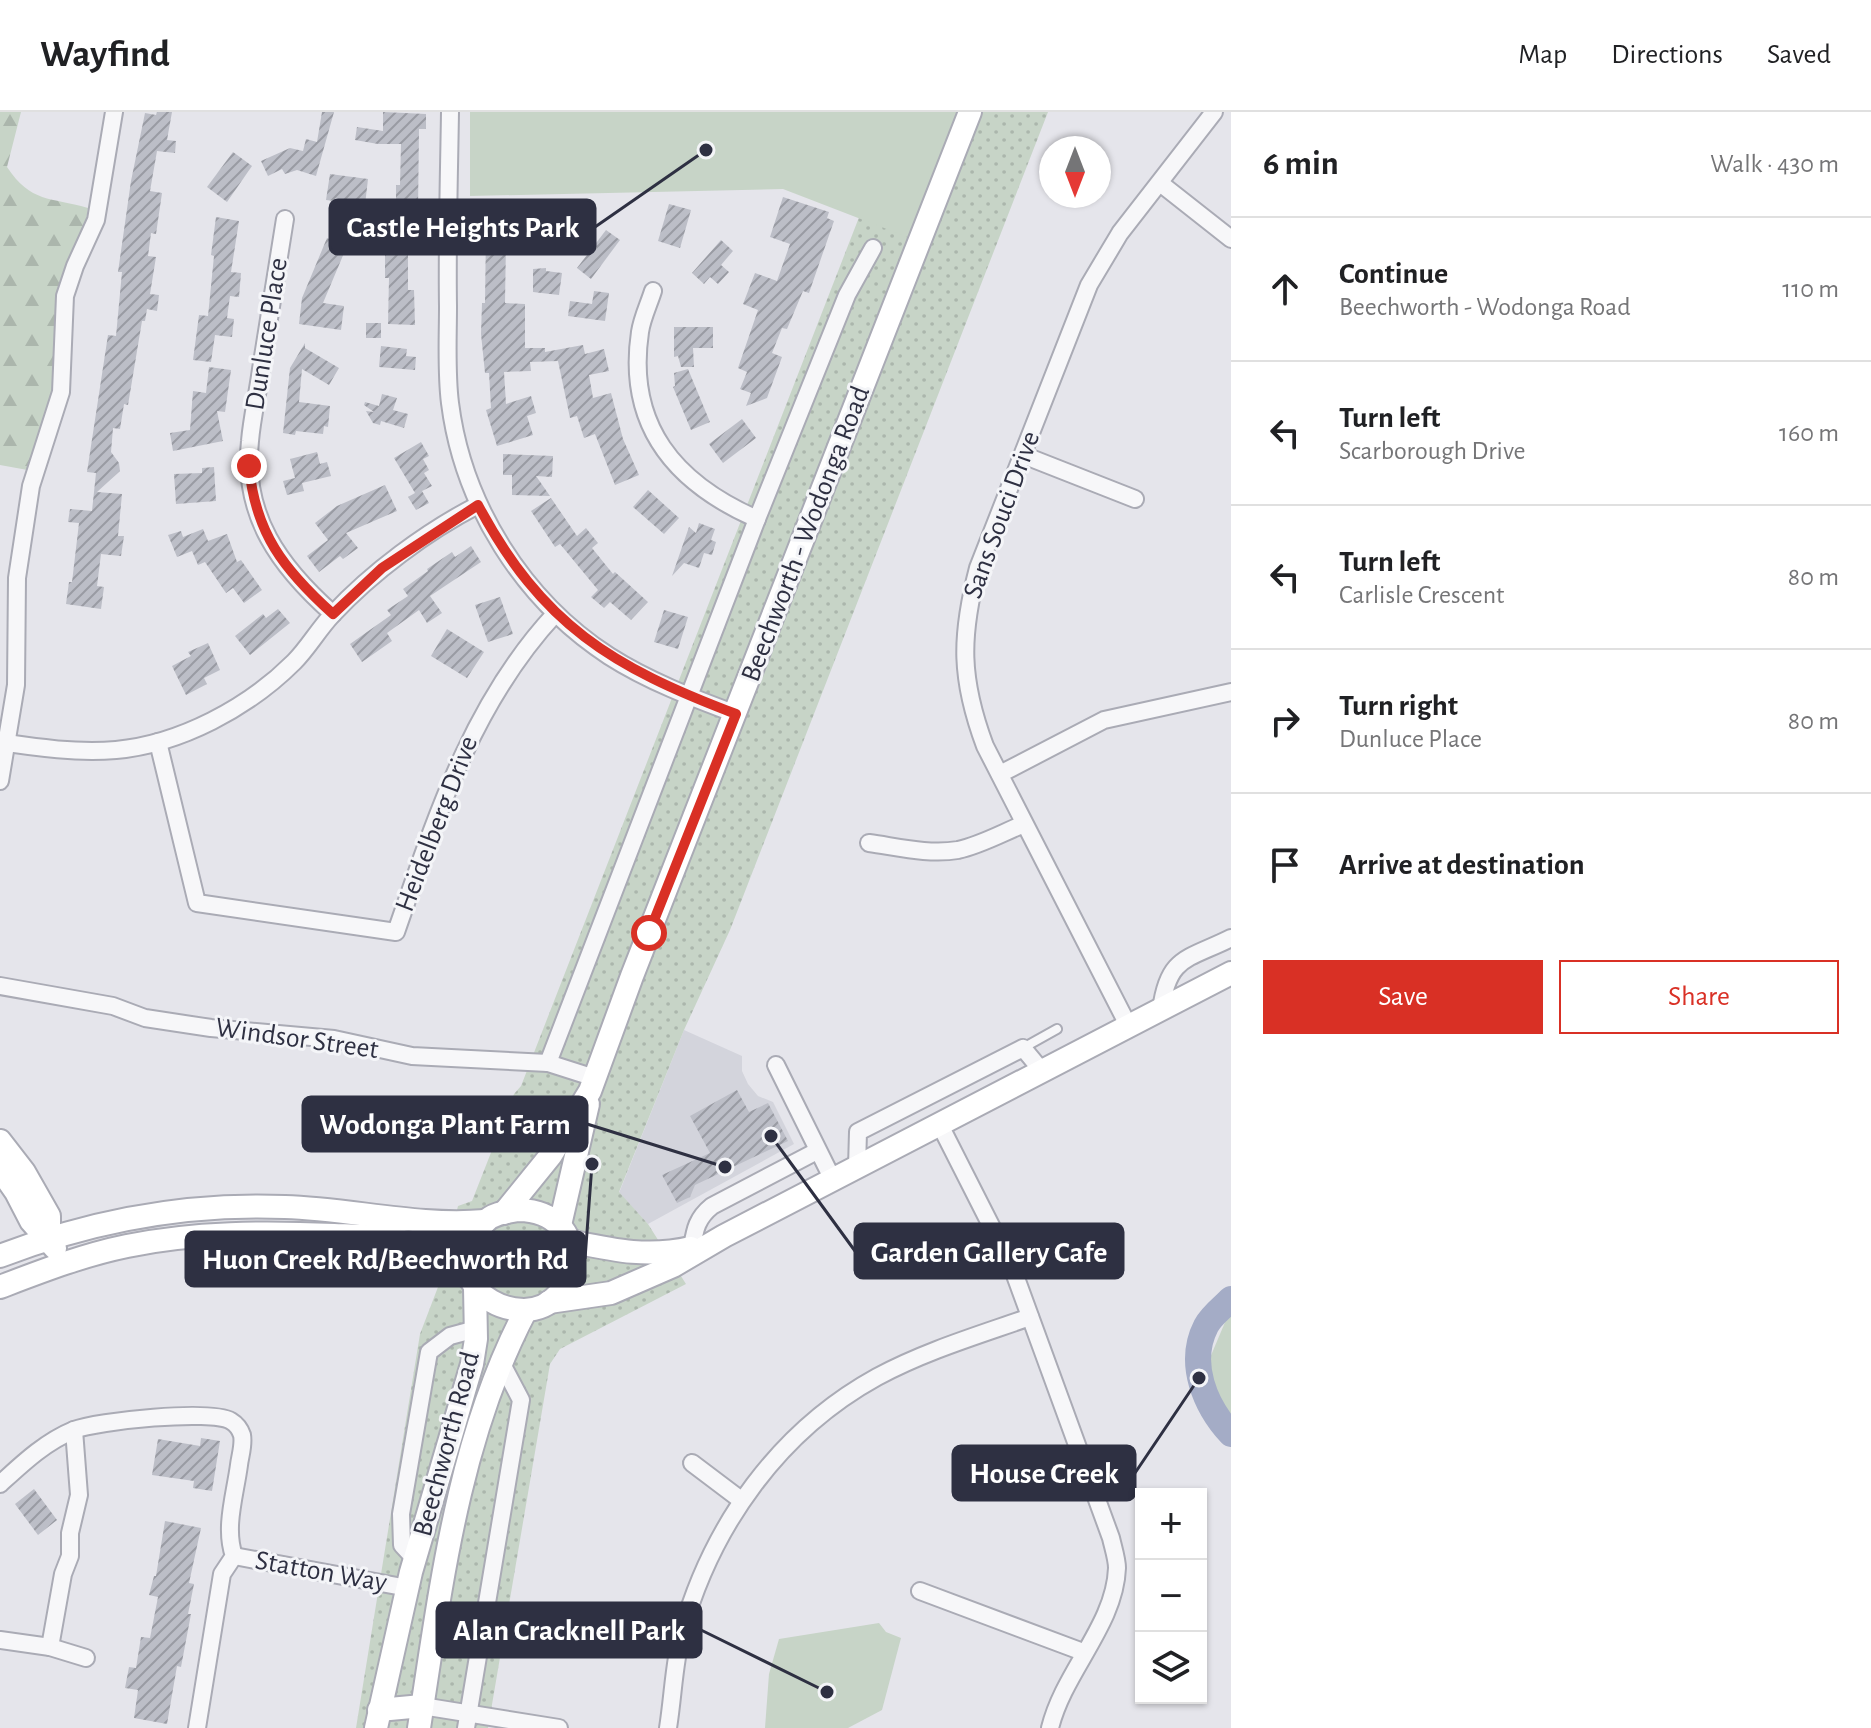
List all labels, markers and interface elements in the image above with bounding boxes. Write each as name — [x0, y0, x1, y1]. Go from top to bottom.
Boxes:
text: Wayfind — [40, 36, 170, 74]
text: Map — [1518, 41, 1567, 69]
text: Directions — [1611, 41, 1723, 69]
text: Saved — [1767, 41, 1831, 69]
north arrow — [1039, 136, 1111, 208]
text: 6 min — [1263, 147, 1339, 181]
text: Walk · 430 m — [1710, 151, 1839, 177]
callout: Castle Heights Park — [330, 200, 595, 254]
text: Castle Heights Park — [347, 213, 580, 243]
street label: Dunluce Place — [241, 256, 293, 412]
text: Continue — [1339, 259, 1448, 289]
icon: ahead — [1263, 267, 1307, 311]
text: 110 m — [1782, 276, 1839, 302]
text: Beechworth - Wodonga Road — [1339, 294, 1631, 320]
street label: Beechworth - Wodonga Road — [737, 382, 875, 686]
text: Turn left — [1339, 403, 1440, 433]
icon: left — [1263, 411, 1307, 455]
text: 160 m — [1779, 420, 1839, 446]
street label: Sans Souci Drive — [959, 428, 1045, 602]
text: Scarborough Drive — [1339, 438, 1526, 464]
route end — [231, 448, 267, 484]
text: Turn left — [1339, 547, 1440, 577]
icon: left — [1263, 555, 1307, 599]
text: 80 m — [1788, 564, 1839, 590]
text: Carlisle Crescent — [1339, 582, 1504, 608]
text: Turn right — [1339, 691, 1458, 721]
icon: right — [1263, 699, 1307, 743]
text: 80 m — [1788, 708, 1839, 734]
text: Dunluce Place — [1339, 726, 1482, 752]
street label: Heidelberg Drive — [391, 732, 483, 916]
icon: arrive — [1263, 843, 1307, 887]
text: Arrive at destination — [1339, 850, 1585, 880]
route start — [631, 915, 667, 951]
button: Save — [1263, 960, 1543, 1034]
button: Share — [1559, 960, 1839, 1034]
street label: Windsor Street — [214, 1014, 380, 1064]
callout: Wodonga Plant Farm — [303, 1097, 587, 1151]
text: Wodonga Plant Farm — [319, 1110, 571, 1140]
callout: Garden Gallery Cafe — [855, 1224, 1123, 1278]
callout: Huon Creek Rd/Beechworth Rd — [186, 1232, 585, 1286]
text: Garden Gallery Cafe — [871, 1238, 1107, 1268]
text: Huon Creek Rd/Beechworth Rd — [202, 1245, 569, 1275]
street label: Beechworth Road — [409, 1349, 485, 1539]
callout: House Creek — [953, 1446, 1135, 1500]
text: House Creek — [969, 1459, 1119, 1489]
map controls — [1135, 1488, 1207, 1704]
button: + — [1135, 1488, 1207, 1560]
street label: Statton Way — [253, 1547, 389, 1597]
button: − — [1135, 1560, 1207, 1632]
callout: Alan Cracknell Park — [437, 1603, 701, 1657]
text: Alan Cracknell Park — [453, 1616, 685, 1646]
button: layers — [1135, 1632, 1207, 1704]

